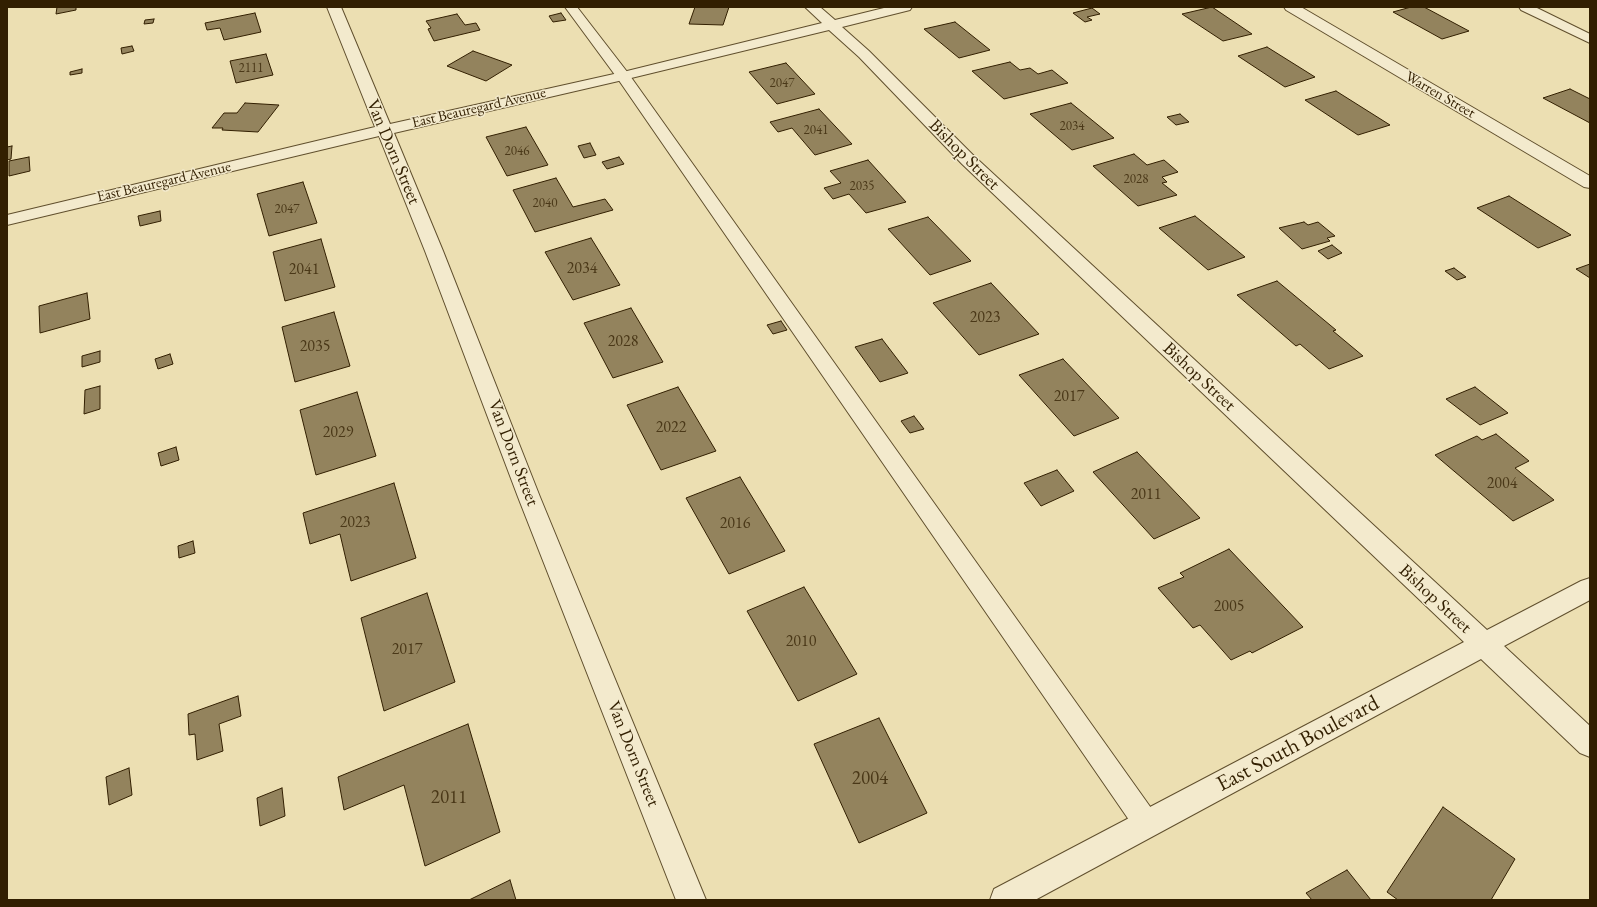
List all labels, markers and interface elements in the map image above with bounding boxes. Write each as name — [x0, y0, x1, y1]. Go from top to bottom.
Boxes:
house number: 2111 — [239, 60, 263, 76]
street label: Warren Street — [1402, 68, 1478, 122]
house number: 2047 — [770, 75, 794, 91]
street label: East Beauregard Avenue — [410, 84, 548, 132]
street label: Van Dorn Street — [361, 96, 425, 208]
street label: Bishop Street — [924, 115, 1004, 195]
house number: 2034 — [1060, 118, 1084, 134]
house number: 2041 — [804, 122, 828, 138]
house number: 2046 — [505, 143, 529, 159]
street label: East Beauregard Avenue — [95, 158, 233, 206]
house number: 2028 — [1124, 171, 1148, 187]
house number: 2035 — [850, 178, 874, 194]
house number: 2040 — [533, 195, 557, 211]
house number: 2047 — [275, 201, 299, 217]
house number: 2034 — [567, 259, 597, 279]
house number: 2041 — [289, 260, 319, 280]
house number: 2023 — [970, 308, 1000, 328]
house number: 2028 — [608, 332, 638, 352]
house number: 2035 — [300, 337, 330, 357]
street label: Bishop Street — [1158, 338, 1240, 416]
house number: 2017 — [1054, 387, 1084, 407]
street label: Van Dorn Street — [483, 397, 543, 509]
house number: 2022 — [656, 418, 686, 438]
house number: 2029 — [323, 423, 353, 443]
house number: 2004 — [1487, 474, 1517, 494]
house number: 2011 — [1131, 485, 1161, 505]
house number: 2023 — [340, 513, 370, 533]
house number: 2016 — [720, 514, 750, 534]
street label: Bishop Street — [1394, 560, 1476, 638]
house number: 2005 — [1214, 597, 1244, 617]
house number: 2010 — [786, 632, 816, 652]
house number: 2017 — [392, 640, 422, 660]
street label: East South Boulevard — [1212, 690, 1384, 798]
street label: Van Dorn Street — [602, 698, 664, 810]
house number: 2004 — [852, 768, 888, 790]
house number: 2011 — [431, 787, 467, 809]

